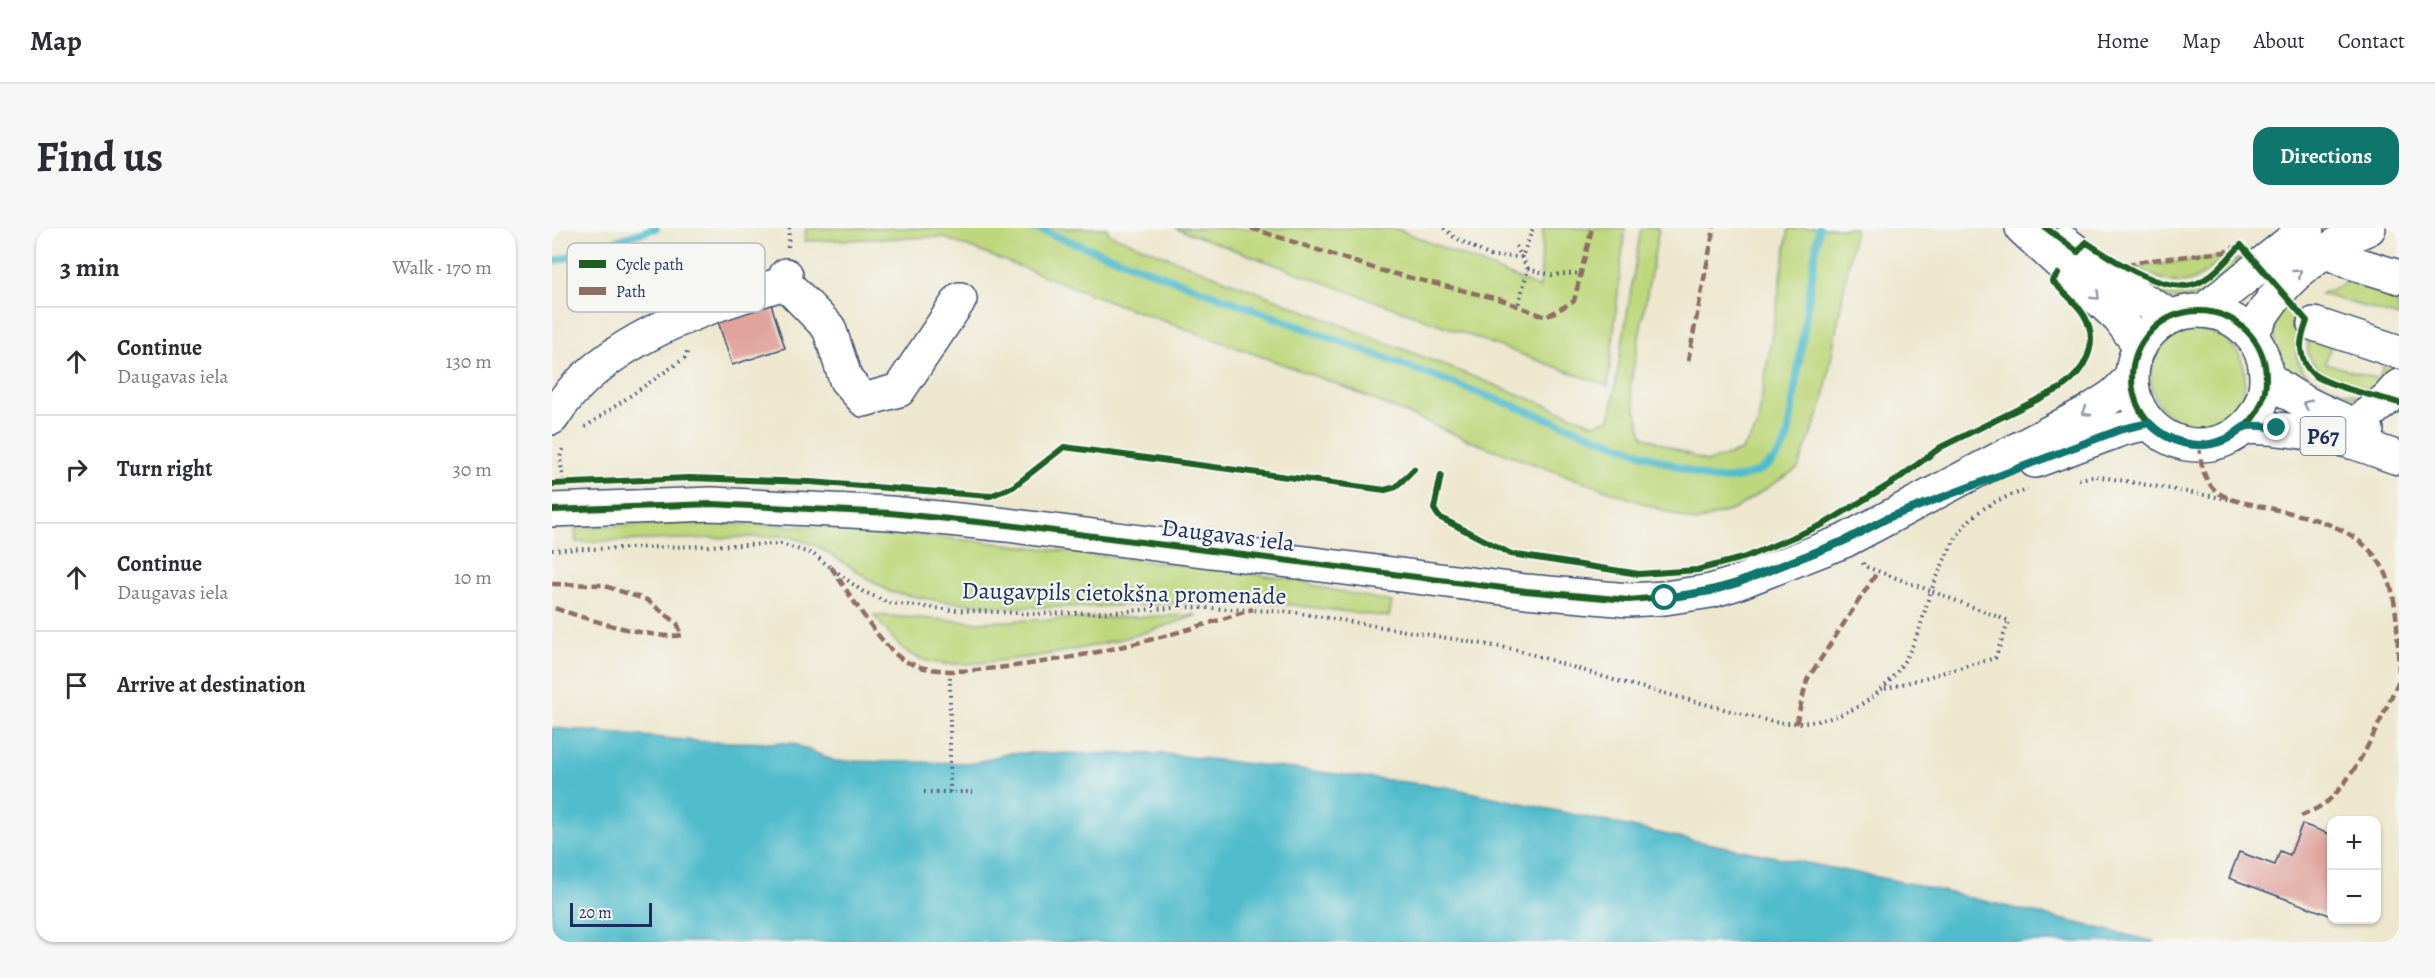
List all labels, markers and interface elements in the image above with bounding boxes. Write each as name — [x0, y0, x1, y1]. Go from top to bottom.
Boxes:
text: Map — [30, 22, 82, 60]
text: Home — [2096, 27, 2149, 55]
text: Map — [2182, 27, 2220, 55]
text: About — [2253, 27, 2305, 55]
text: Contact — [2338, 27, 2405, 55]
button: Directions — [2253, 127, 2399, 185]
text: Find us — [36, 128, 163, 185]
legend — [567, 243, 765, 312]
text: 3 min — [60, 250, 120, 285]
text: Walk · 170 m — [392, 254, 492, 281]
text: Cycle path — [616, 254, 684, 276]
one-way arrow — [2291, 269, 2302, 280]
text: Path — [616, 281, 646, 303]
one-way arrow — [2089, 289, 2099, 300]
text: Continue — [117, 333, 202, 363]
icon: ahead — [60, 345, 93, 378]
text: 130 m — [446, 348, 492, 375]
text: Daugavas iela — [117, 363, 229, 390]
one-way arrow — [2303, 400, 2314, 412]
one-way arrow — [2082, 405, 2092, 417]
route end — [2263, 414, 2289, 440]
road number: P67 — [2300, 417, 2346, 455]
icon: right — [60, 453, 93, 486]
text: Turn right — [117, 454, 213, 484]
text: 30 m — [452, 456, 492, 483]
street label: Daugavas iela — [1160, 511, 1297, 559]
text: Continue — [117, 549, 202, 579]
icon: ahead — [60, 561, 93, 594]
text: 10 m — [454, 564, 492, 591]
street label: Daugavpils cietokšņa promenāde — [961, 574, 1287, 612]
text: Daugavas iela — [117, 579, 229, 606]
route start — [1651, 584, 1677, 610]
icon: arrive — [60, 669, 93, 702]
text: Arrive at destination — [117, 670, 306, 700]
map controls — [2327, 816, 2381, 924]
button: + — [2327, 816, 2381, 870]
button: − — [2327, 870, 2381, 924]
scale bar — [570, 900, 652, 928]
text: 20 m — [579, 902, 612, 924]

